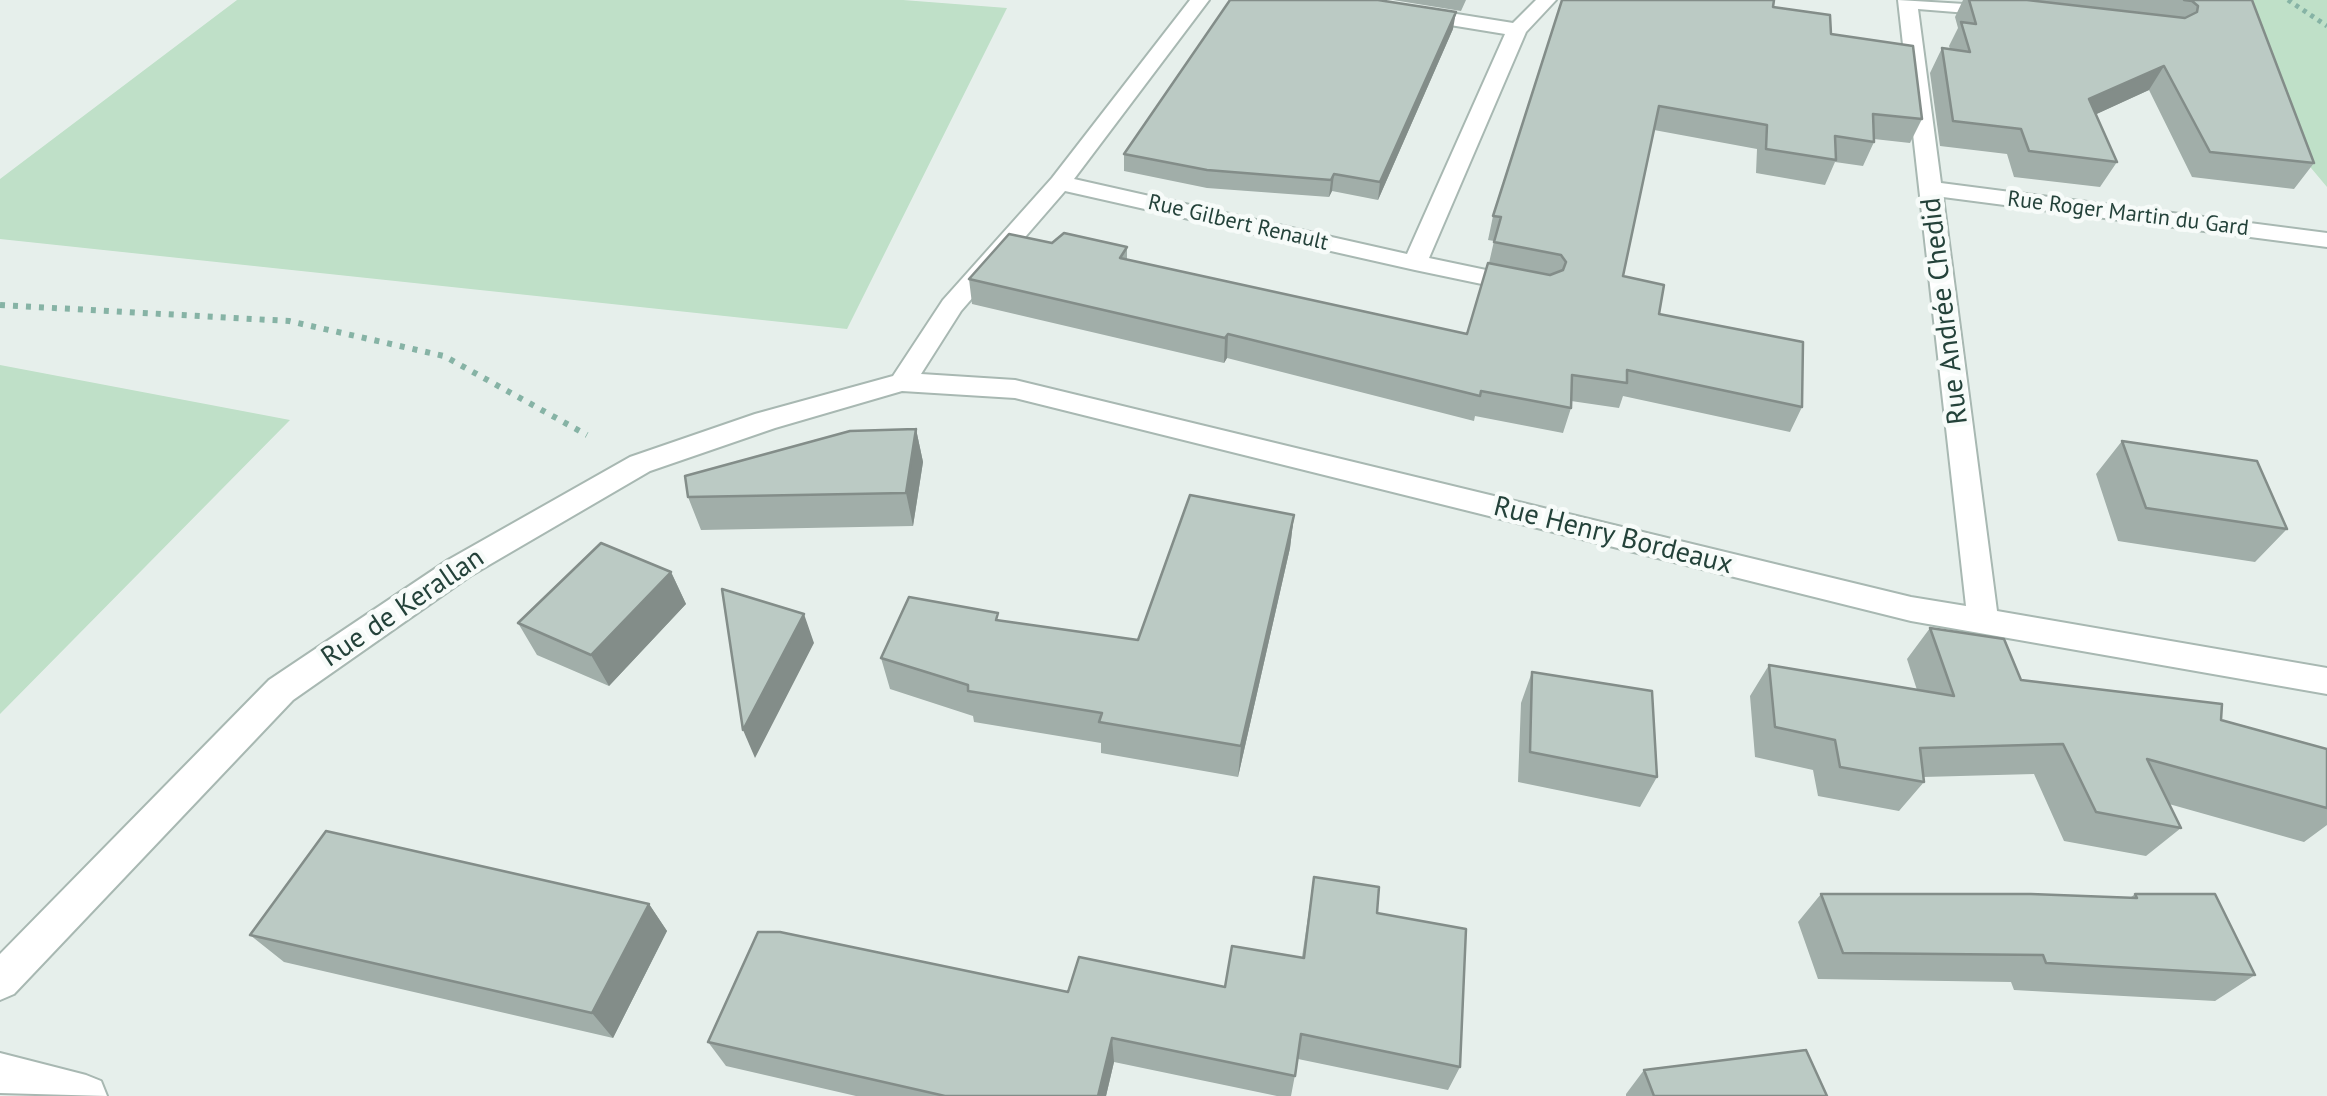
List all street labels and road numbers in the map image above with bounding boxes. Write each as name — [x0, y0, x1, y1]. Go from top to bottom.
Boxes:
street label: Rue Roger Martin du Gard — [2006, 186, 2250, 242]
street label: Rue Gilbert Renault — [1145, 189, 1331, 257]
street label: Rue Andrée Chedid — [1914, 196, 1976, 426]
street label: Rue Henry Bordeaux — [1490, 490, 1736, 582]
street label: Rue de Kerallan — [315, 541, 491, 675]

